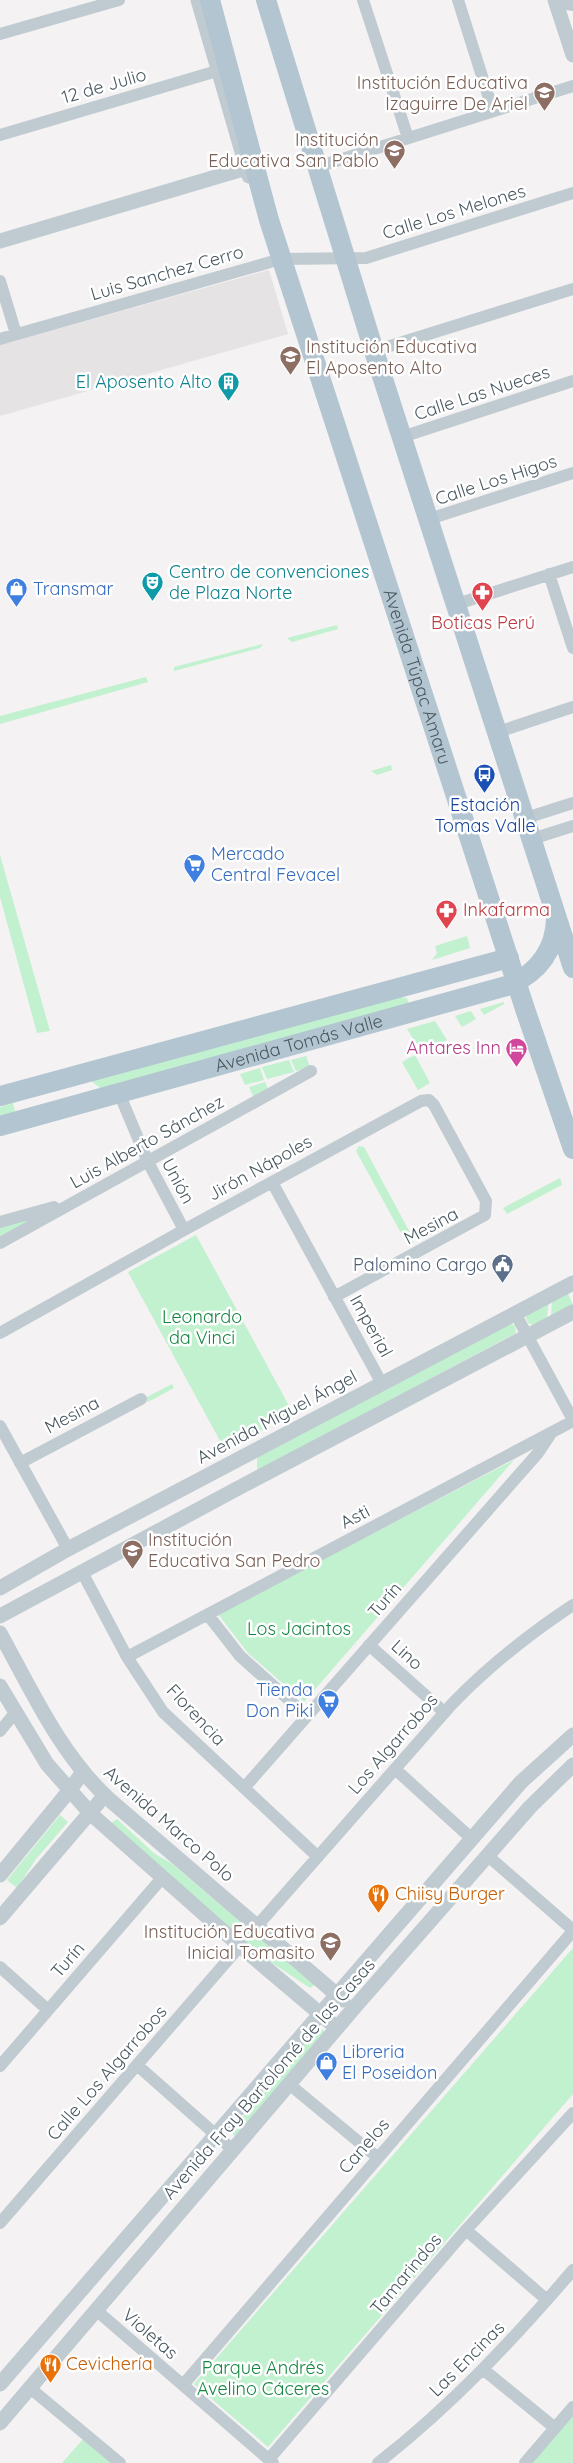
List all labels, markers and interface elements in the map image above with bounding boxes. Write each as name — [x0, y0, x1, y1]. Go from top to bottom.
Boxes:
street label: 12 de Julio — [59, 62, 149, 109]
place label: Institución Educativa Izaguirre De Ariel — [357, 71, 528, 115]
school or university icon: Institución Educativa Izaguirre De Ariel — [532, 81, 556, 112]
place label: Institución Educativa San Pablo — [208, 128, 379, 172]
school or university icon: Institución Educativa San Pablo — [383, 138, 407, 169]
street label: Calle Los Melones — [379, 179, 528, 244]
street label: Luis Sanchez Cerro — [88, 240, 246, 305]
place label: Institución Educativa El Aposento Alto — [306, 335, 477, 379]
school or university icon: Institución Educativa El Aposento Alto — [278, 345, 302, 376]
street label: Calle Las Nueces — [411, 360, 553, 425]
place label: El Aposento Alto — [76, 370, 212, 393]
building icon: El Aposento Alto — [216, 370, 240, 401]
street label: Calle Los Higos — [432, 449, 560, 510]
place label: Centro de convenciones de Plaza Norte — [169, 560, 369, 604]
theatre icon: Centro de convenciones de Plaza Norte — [141, 570, 165, 601]
shop icon: Transmar — [5, 577, 29, 608]
place label: Transmar — [33, 577, 114, 600]
pharmacy icon: Boticas Perú — [471, 581, 495, 612]
street label: Avenida Túpac Amaru — [378, 586, 457, 767]
place label: Boticas Perú — [431, 611, 535, 634]
bus stop icon: Estación Tomas Valle — [473, 763, 497, 794]
place label: Estación Tomas Valle — [434, 793, 536, 837]
place label: Mercado Central Fevacel — [211, 842, 340, 886]
supermarket icon: Mercado Central Fevacel — [183, 852, 207, 883]
pharmacy icon: Inkafarma — [435, 898, 459, 929]
place label: Inkafarma — [463, 898, 550, 921]
street label: Avenida Tomás Valle — [212, 1009, 385, 1077]
place label: Antares Inn — [407, 1036, 501, 1059]
hotel icon: Antares Inn — [505, 1036, 529, 1067]
street label: Luis Alberto Sánchez — [66, 1090, 228, 1193]
street label: Jirón Nápoles — [204, 1129, 316, 1206]
street label: Unión — [157, 1154, 200, 1208]
street label: Mesina — [399, 1202, 462, 1249]
place label: Palomino Cargo — [353, 1253, 487, 1276]
public building icon: Palomino Cargo — [491, 1253, 515, 1284]
street label: Imperial — [345, 1291, 398, 1361]
park label: Leonardo da Vinci — [162, 1305, 242, 1349]
street label: Avenida Miguel Ángel — [193, 1365, 361, 1469]
street label: Mesina — [40, 1391, 103, 1438]
street label: Asti — [336, 1499, 373, 1534]
place label: Institución Educativa San Pedro — [148, 1528, 320, 1572]
school or university icon: Institución Educativa San Pedro — [120, 1538, 144, 1569]
street label: Turín — [363, 1577, 406, 1622]
park label: Los Jacintos — [247, 1617, 351, 1640]
street label: Lino — [387, 1634, 428, 1675]
place label: Tienda Don Piki — [246, 1678, 313, 1722]
street label: Florencia — [162, 1679, 231, 1750]
supermarket icon: Tienda Don Piki — [317, 1688, 341, 1719]
street label: Los Algarrobos — [343, 1689, 443, 1799]
street label: Avenida Marco Polo — [99, 1761, 239, 1887]
restaurant icon: Chiisy Burger — [367, 1882, 391, 1913]
place label: Chiisy Burger — [395, 1882, 505, 1905]
place label: Institución Educativa Inicial Tomasito — [144, 1920, 315, 1964]
school or university icon: Institución Educativa Inicial Tomasito — [319, 1930, 343, 1961]
street label: Turín — [46, 1937, 89, 1982]
street label: Avenida Fray Bartolomé de las Casas — [158, 1953, 380, 2204]
street label: Calle Los Algarrobos — [42, 2000, 172, 2145]
place label: Libreria El Poseidon — [342, 2040, 437, 2084]
shop icon: Libreria El Poseidon — [314, 2050, 338, 2081]
street label: Canelos — [333, 2113, 394, 2178]
street label: Tamarindos — [365, 2228, 446, 2319]
street label: Violetas — [118, 2303, 183, 2364]
street label: Las Encinas — [424, 2316, 509, 2401]
restaurant icon: Cevichería — [38, 2352, 62, 2383]
place label: Cevichería — [66, 2352, 153, 2375]
park label: Parque Andrés Avelino Cáceres — [197, 2356, 329, 2400]

